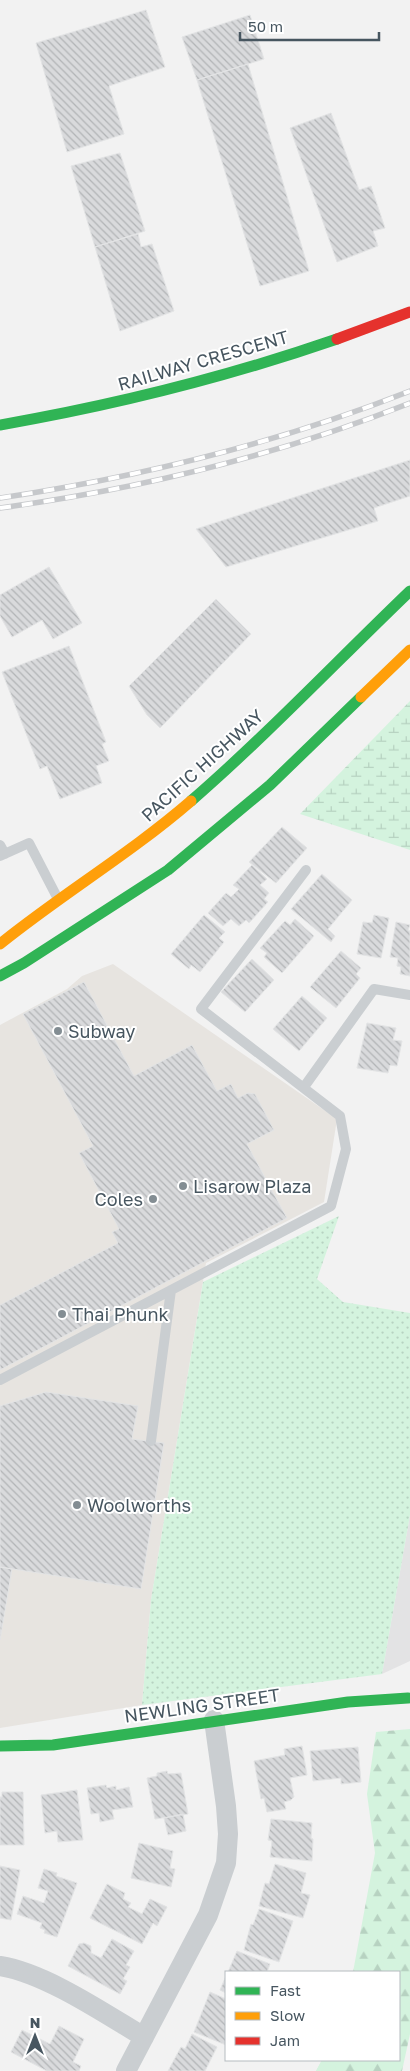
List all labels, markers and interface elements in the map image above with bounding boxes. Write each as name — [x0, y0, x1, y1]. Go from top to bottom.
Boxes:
scale bar — [240, 10, 379, 42]
text: 50 m — [248, 17, 283, 35]
street label: RAILWAY CRESCENT — [115, 325, 291, 395]
street label: PACIFIC HIGHWAY — [136, 704, 268, 826]
place label: Subway — [68, 1020, 135, 1042]
marker: Subway — [52, 1025, 64, 1037]
place label: Lisarow Plaza — [193, 1175, 311, 1197]
marker: Lisarow Plaza — [177, 1180, 189, 1192]
place label: Coles — [94, 1188, 143, 1210]
marker: Coles — [147, 1193, 159, 1205]
place label: Thai Phunk — [72, 1303, 169, 1325]
marker: Thai Phunk — [56, 1308, 68, 1320]
place label: Woolworths — [87, 1494, 191, 1516]
marker: Woolworths — [71, 1499, 83, 1511]
street label: NEWLING STREET — [123, 1683, 281, 1727]
legend — [225, 1971, 400, 2061]
text: Fast — [270, 1981, 301, 1999]
text: Slow — [270, 2006, 305, 2024]
north arrow — [10, 2011, 60, 2061]
text: N — [30, 2014, 40, 2031]
text: Jam — [270, 2031, 300, 2049]

